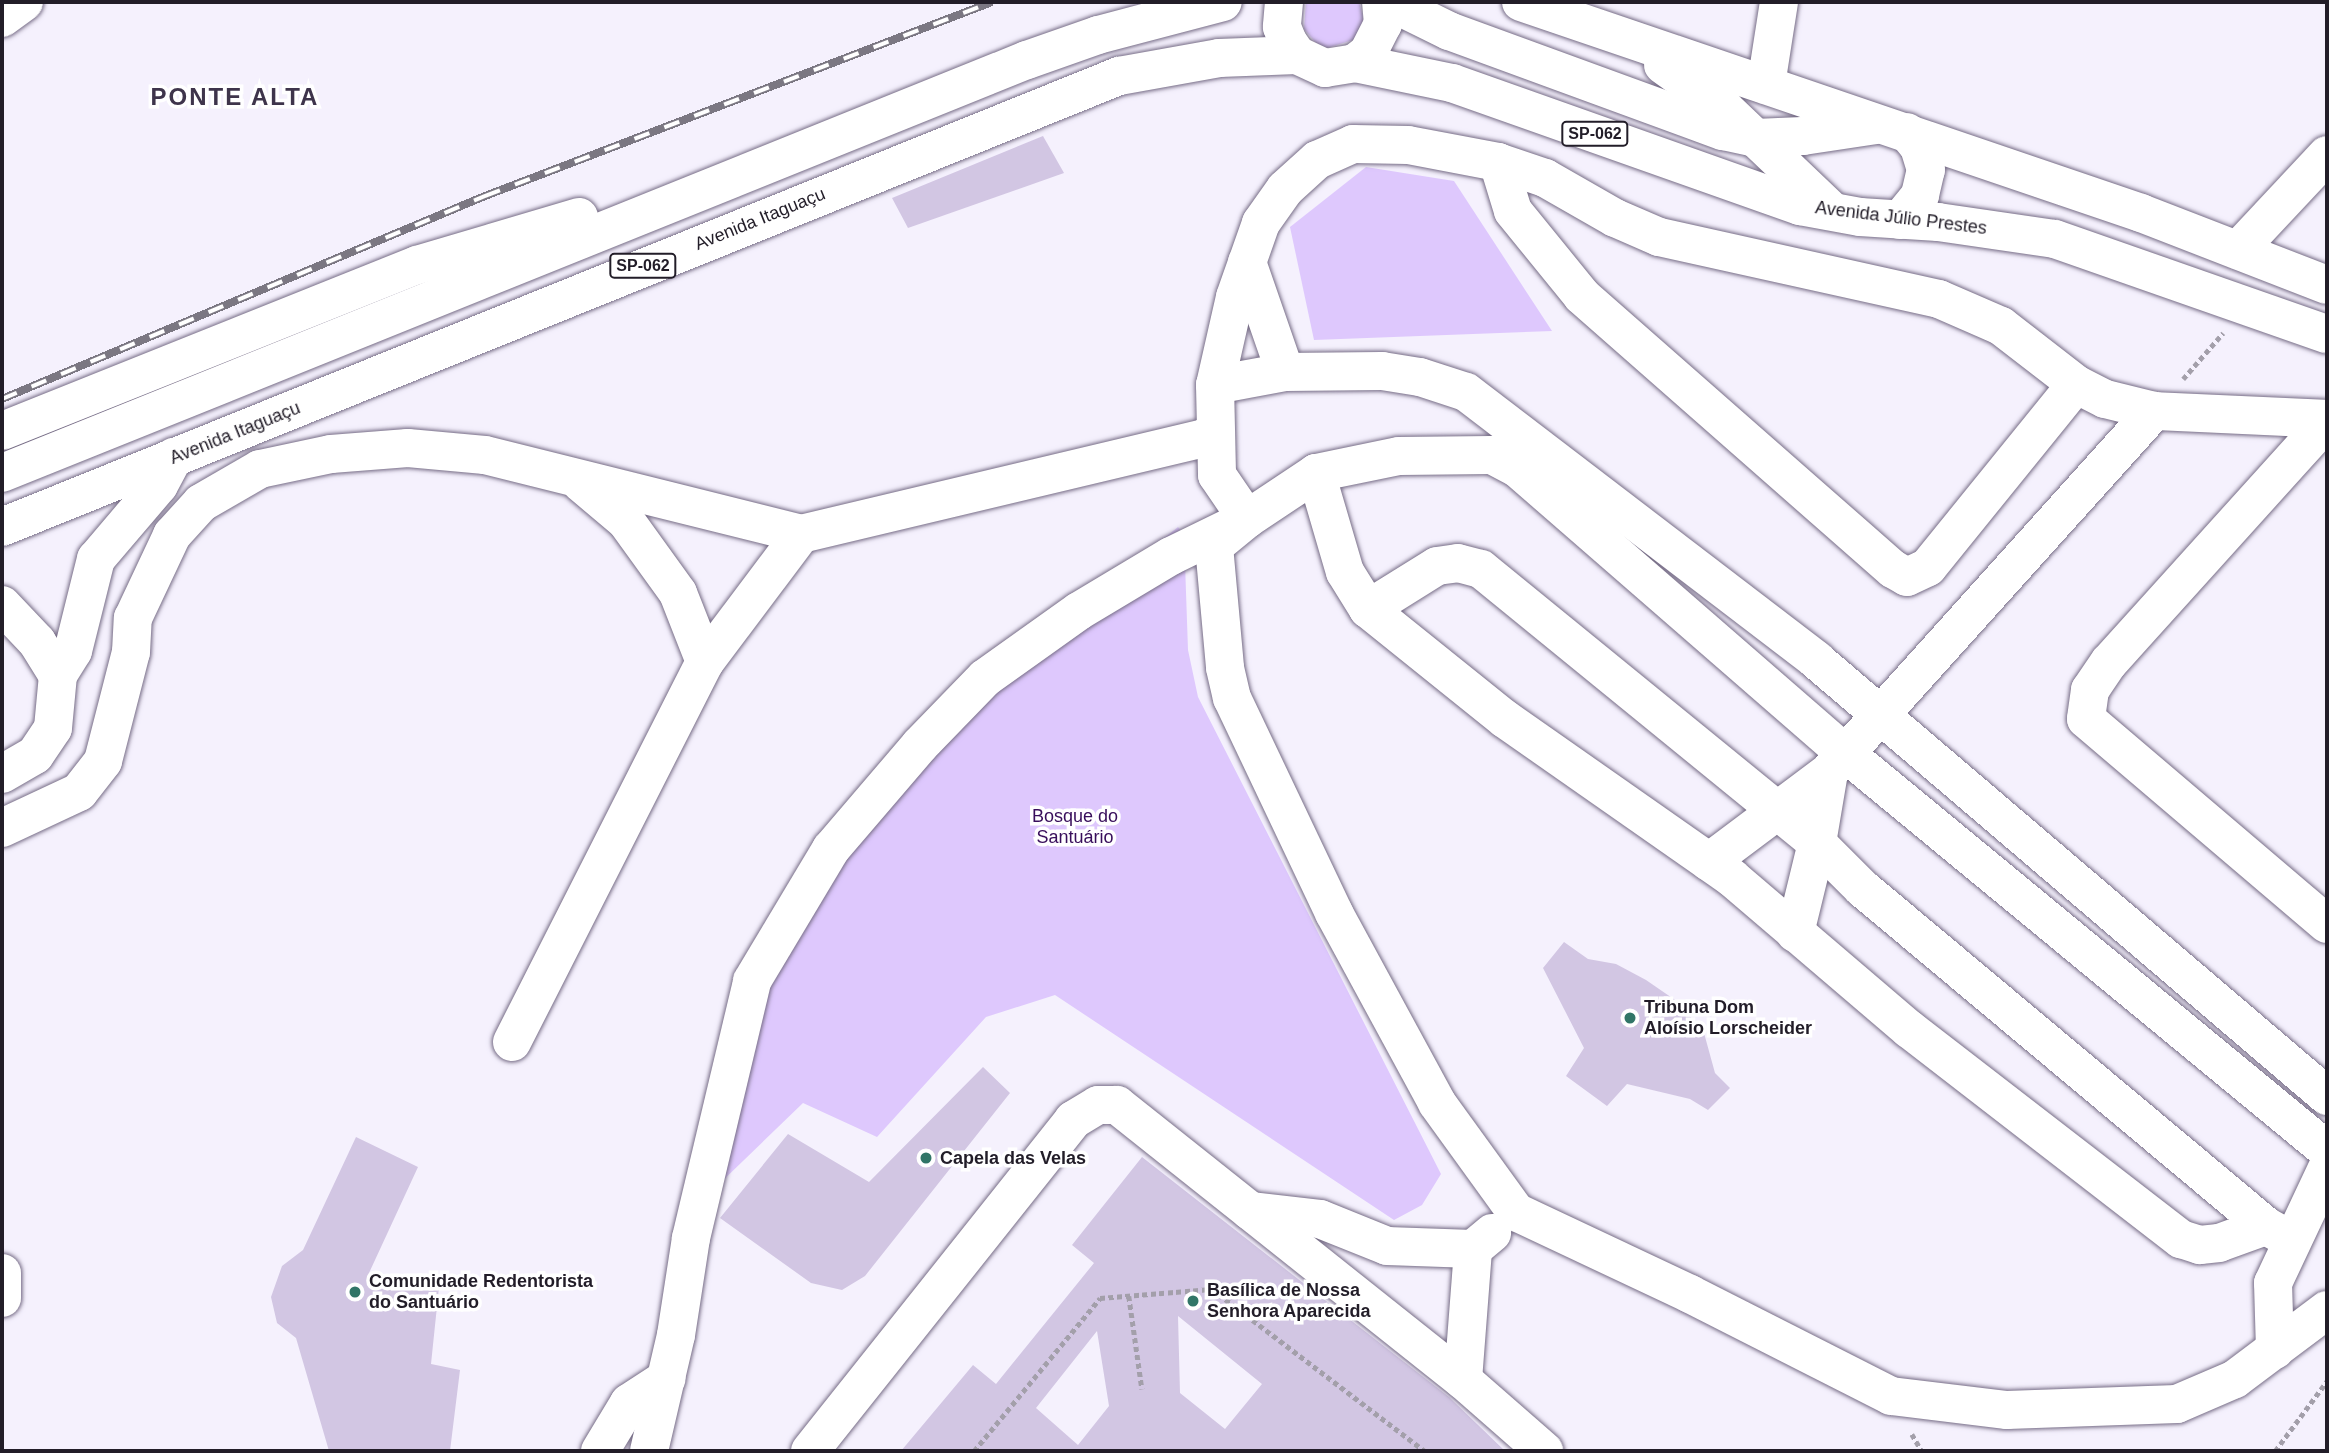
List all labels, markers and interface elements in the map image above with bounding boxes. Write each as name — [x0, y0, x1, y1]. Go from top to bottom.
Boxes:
district label: PONTE ALTA — [151, 83, 319, 111]
road number: SP-062 — [1560, 122, 1630, 146]
street label: Avenida Itaguaçu — [692, 183, 828, 255]
street label: Avenida Júlio Prestes — [1814, 197, 1988, 239]
road number: SP-062 — [608, 254, 678, 278]
street label: Avenida Itaguaçu — [167, 397, 303, 469]
park label: Bosque do Santuário — [1032, 806, 1118, 848]
place label: Tribuna Dom Aloísio Lorscheider — [1644, 997, 1812, 1040]
marker: Tribuna Dom Aloísio Lorscheider — [1622, 1010, 1638, 1026]
place label: Capela das Velas — [940, 1147, 1086, 1169]
marker: Capela das Velas — [918, 1150, 934, 1166]
place label: Comunidade Redentorista do Santuário — [369, 1271, 593, 1314]
place label: Basílica de Nossa Senhora Aparecida — [1207, 1280, 1371, 1322]
marker: Comunidade Redentorista do Santuário — [347, 1284, 363, 1300]
marker: Basílica de Nossa Senhora Aparecida — [1185, 1293, 1201, 1309]

